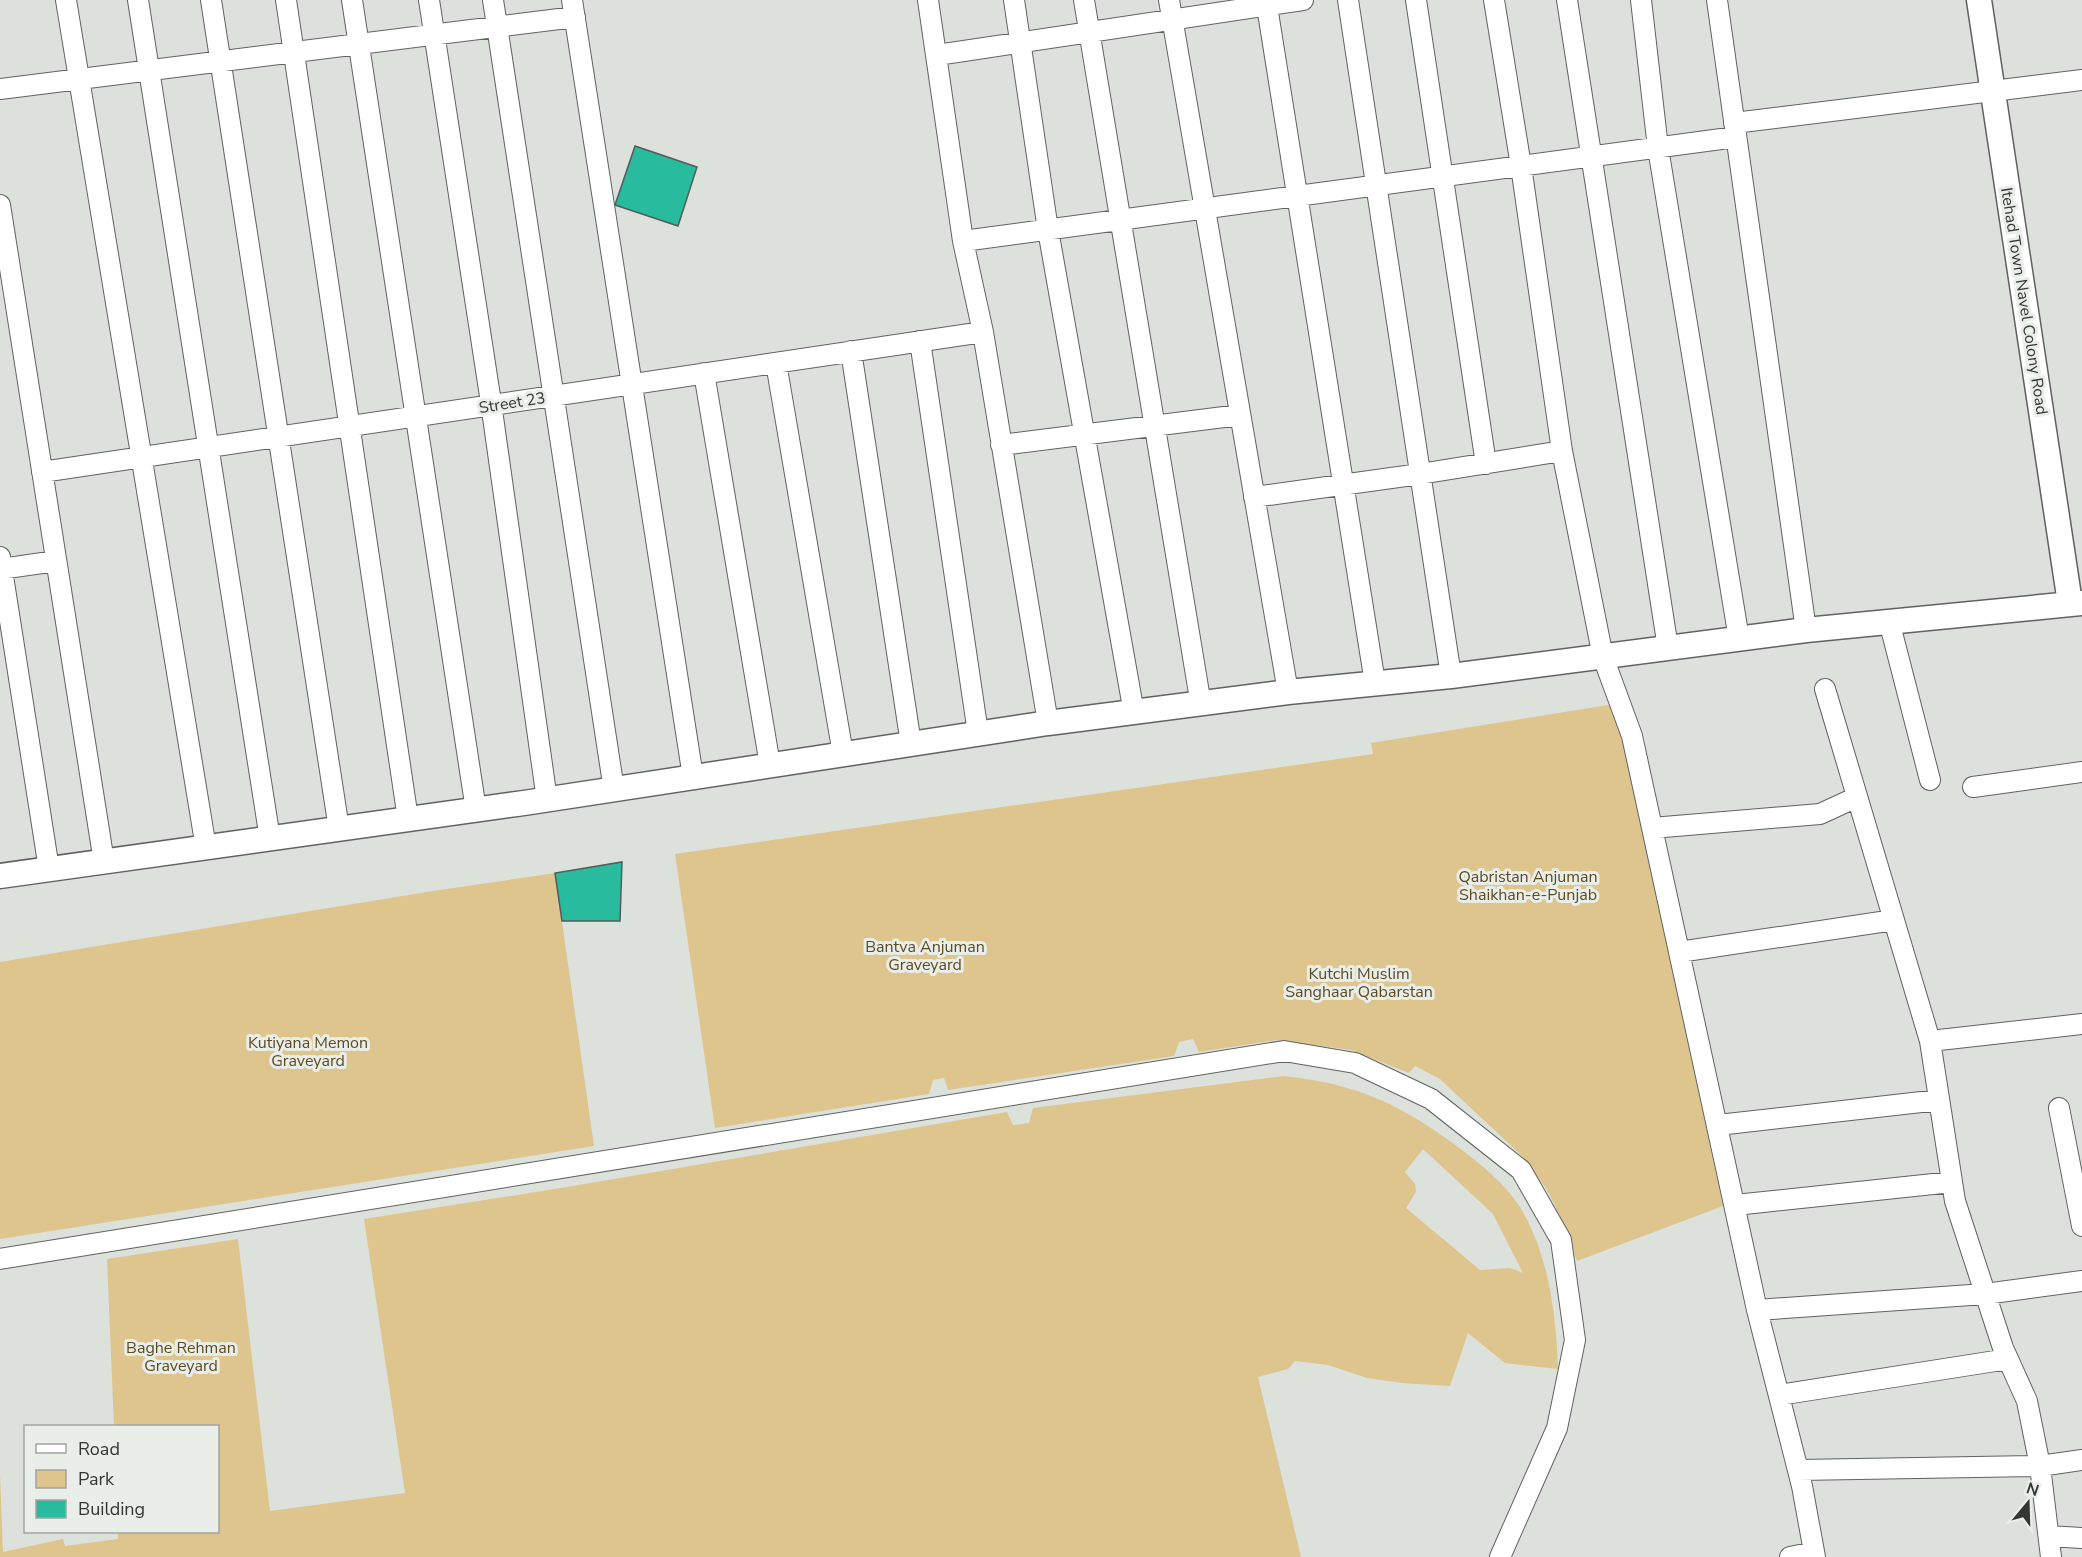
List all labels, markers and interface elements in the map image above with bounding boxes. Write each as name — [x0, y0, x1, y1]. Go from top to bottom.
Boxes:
street label: Itehad Town Navel Colony Road — [1995, 186, 2053, 416]
street label: Street 23 — [477, 387, 547, 419]
park label: Qabristan Anjuman Shaikhan-e-Punjab — [1458, 866, 1598, 906]
park label: Bantva Anjuman Graveyard — [865, 936, 985, 976]
park label: Kutchi Muslim Sanghaar Qabarstan — [1285, 963, 1433, 1003]
park label: Kutiyana Memon Graveyard — [248, 1032, 368, 1072]
park label: Baghe Rehman Graveyard — [126, 1337, 236, 1377]
legend — [24, 1425, 219, 1533]
text: Road — [78, 1437, 120, 1461]
text: Park — [78, 1467, 115, 1491]
north arrow — [1998, 1473, 2058, 1533]
text: N — [2023, 1477, 2042, 1502]
text: Building — [78, 1497, 145, 1521]

